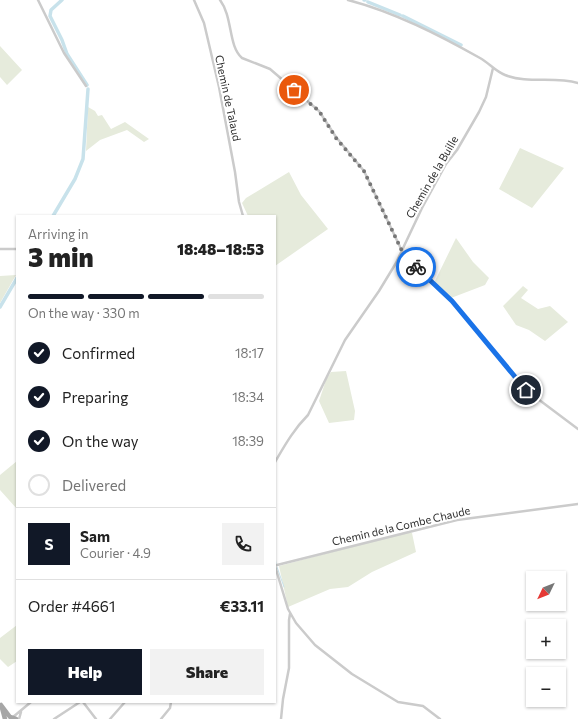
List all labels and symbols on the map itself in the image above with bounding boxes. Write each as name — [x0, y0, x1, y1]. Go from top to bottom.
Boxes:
street label: Chemin de Talaud — [213, 54, 244, 142]
pin — [277, 73, 311, 107]
street label: Chemin de la Buille — [403, 133, 461, 220]
courier — [396, 247, 436, 287]
pin — [509, 373, 543, 407]
street label: Chemin de la Combe Chaude — [331, 503, 471, 548]
north arrow — [526, 571, 566, 611]

